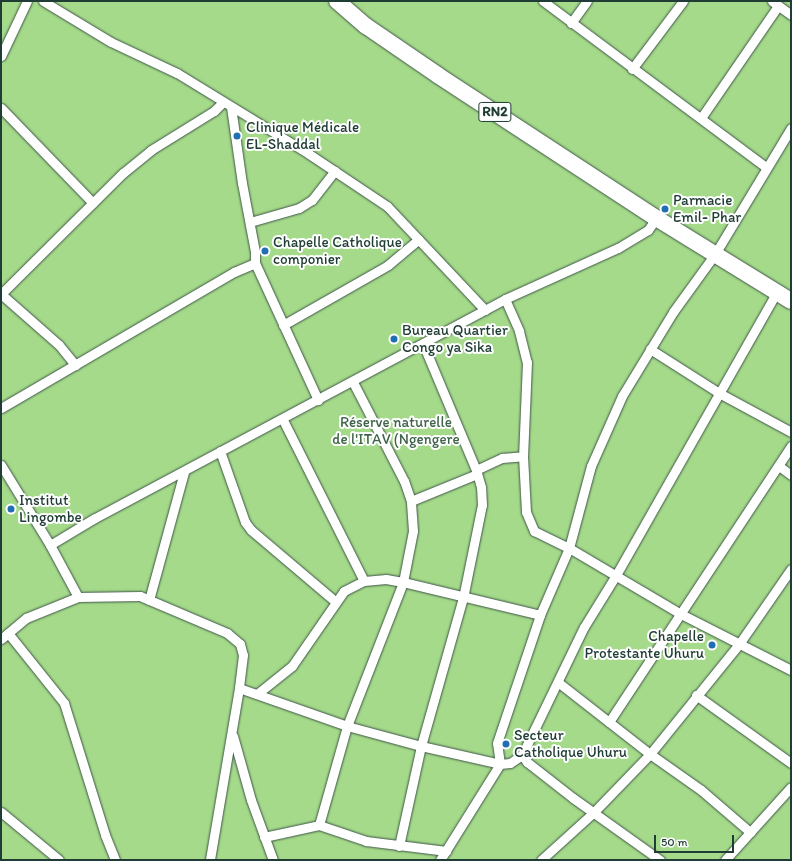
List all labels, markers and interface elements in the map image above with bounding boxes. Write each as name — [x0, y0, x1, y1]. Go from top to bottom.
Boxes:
road number: RN2 — [478, 100, 512, 124]
place label: Clinique Médicale EL-Shaddal — [246, 118, 359, 153]
marker: Clinique Médicale EL-Shaddal — [231, 130, 243, 142]
place label: Parmacie Emil- Phar — [673, 191, 741, 226]
marker: Parmacie Emil- Phar — [660, 204, 670, 214]
place label: Chapelle Catholique componier — [273, 233, 402, 268]
marker: Chapelle Catholique componier — [260, 246, 270, 256]
place label: Bureau Quartier Congo ya Sika — [402, 321, 508, 356]
marker: Bureau Quartier Congo ya Sika — [389, 334, 399, 344]
park label: Réserve naturelle de l'ITAV (Ngengere — [332, 413, 460, 448]
place label: Institut Lingombe — [19, 491, 82, 526]
marker: Institut Lingombe — [6, 504, 16, 514]
place label: Chapelle Protestante Uhuru — [585, 627, 704, 662]
marker: Chapelle Protestante Uhuru — [707, 640, 717, 650]
place label: Secteur Catholique Uhuru — [514, 726, 627, 761]
marker: Secteur Catholique Uhuru — [501, 739, 511, 749]
scale bar — [656, 827, 736, 853]
text: 50 m — [661, 835, 687, 849]

